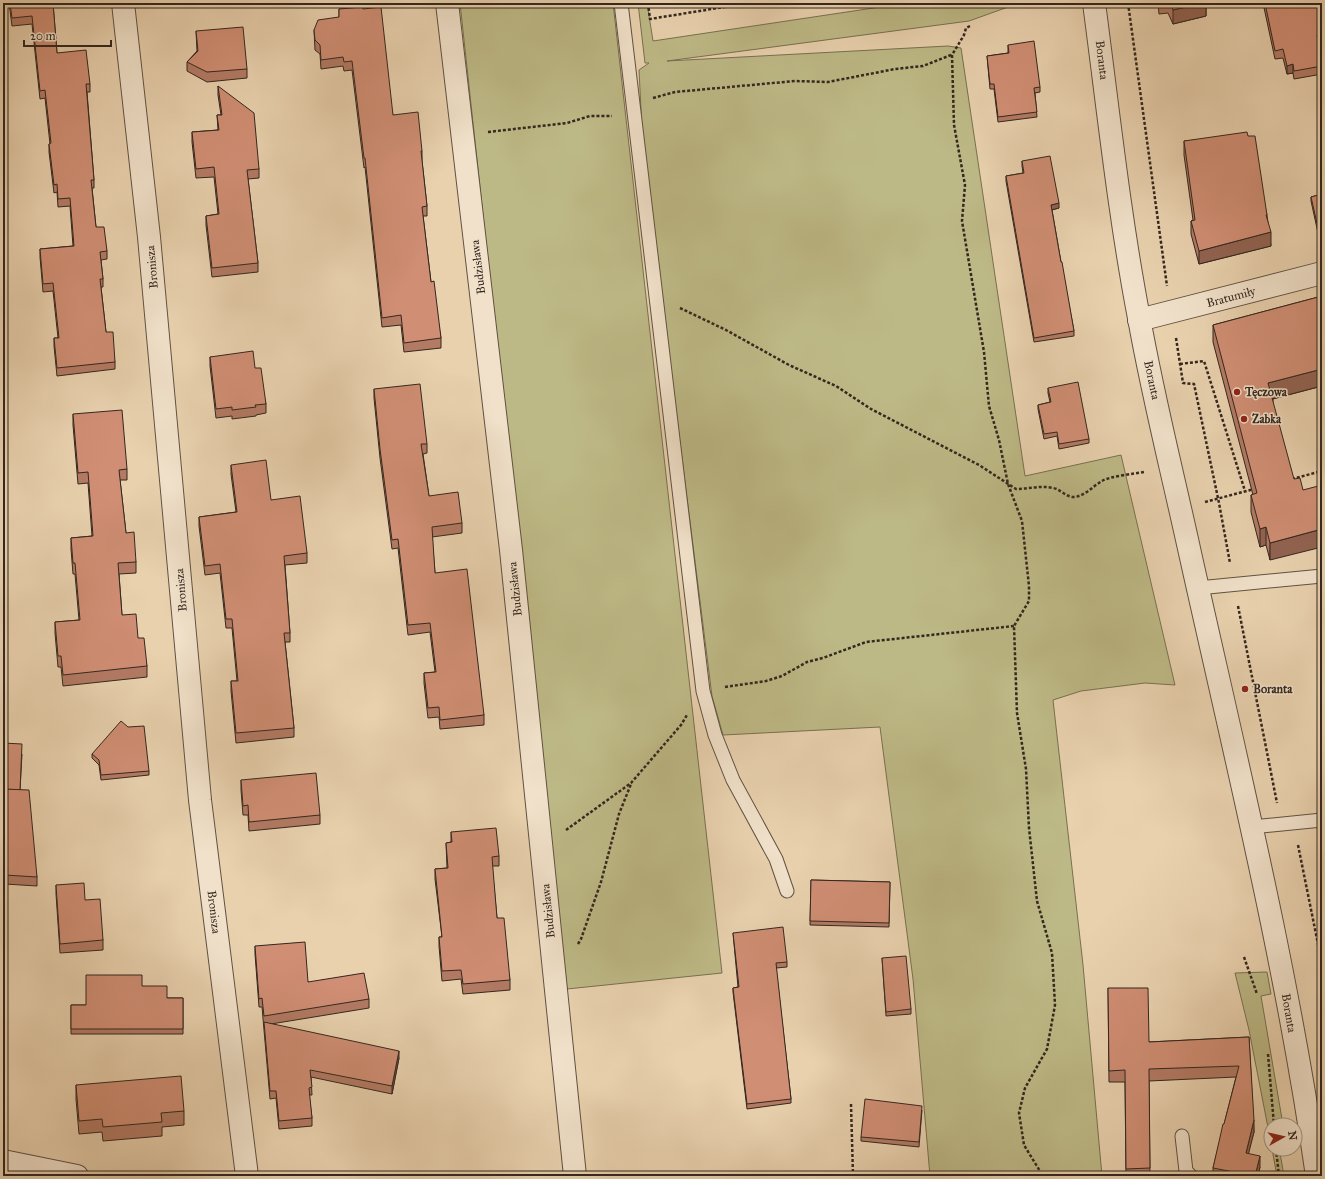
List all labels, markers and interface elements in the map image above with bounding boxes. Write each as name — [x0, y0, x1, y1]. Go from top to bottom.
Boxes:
scale bar — [24, 22, 111, 48]
text: 20 m — [30, 29, 56, 43]
street label: Boranta — [1093, 40, 1111, 81]
street label: Budzisława — [468, 238, 488, 295]
street label: Bronisza — [143, 244, 161, 289]
street label: Bratumiły — [1205, 284, 1257, 310]
street label: Boranta — [1141, 359, 1163, 402]
place label: Tęczowa — [1244, 385, 1288, 399]
marker: Tęczowa — [1232, 387, 1242, 397]
place label: Zabka — [1252, 412, 1282, 426]
marker: Zabka — [1239, 414, 1249, 424]
street label: Budzisława — [505, 560, 525, 617]
street label: Bronisza — [172, 567, 190, 612]
place label: Boranta — [1253, 682, 1293, 696]
marker: Boranta — [1240, 684, 1250, 694]
street label: Budzisława — [538, 882, 558, 939]
street label: Bronisza — [204, 890, 224, 935]
street label: Boranta — [1279, 992, 1299, 1035]
north arrow — [1263, 1117, 1303, 1157]
text: N — [1285, 1130, 1300, 1142]

